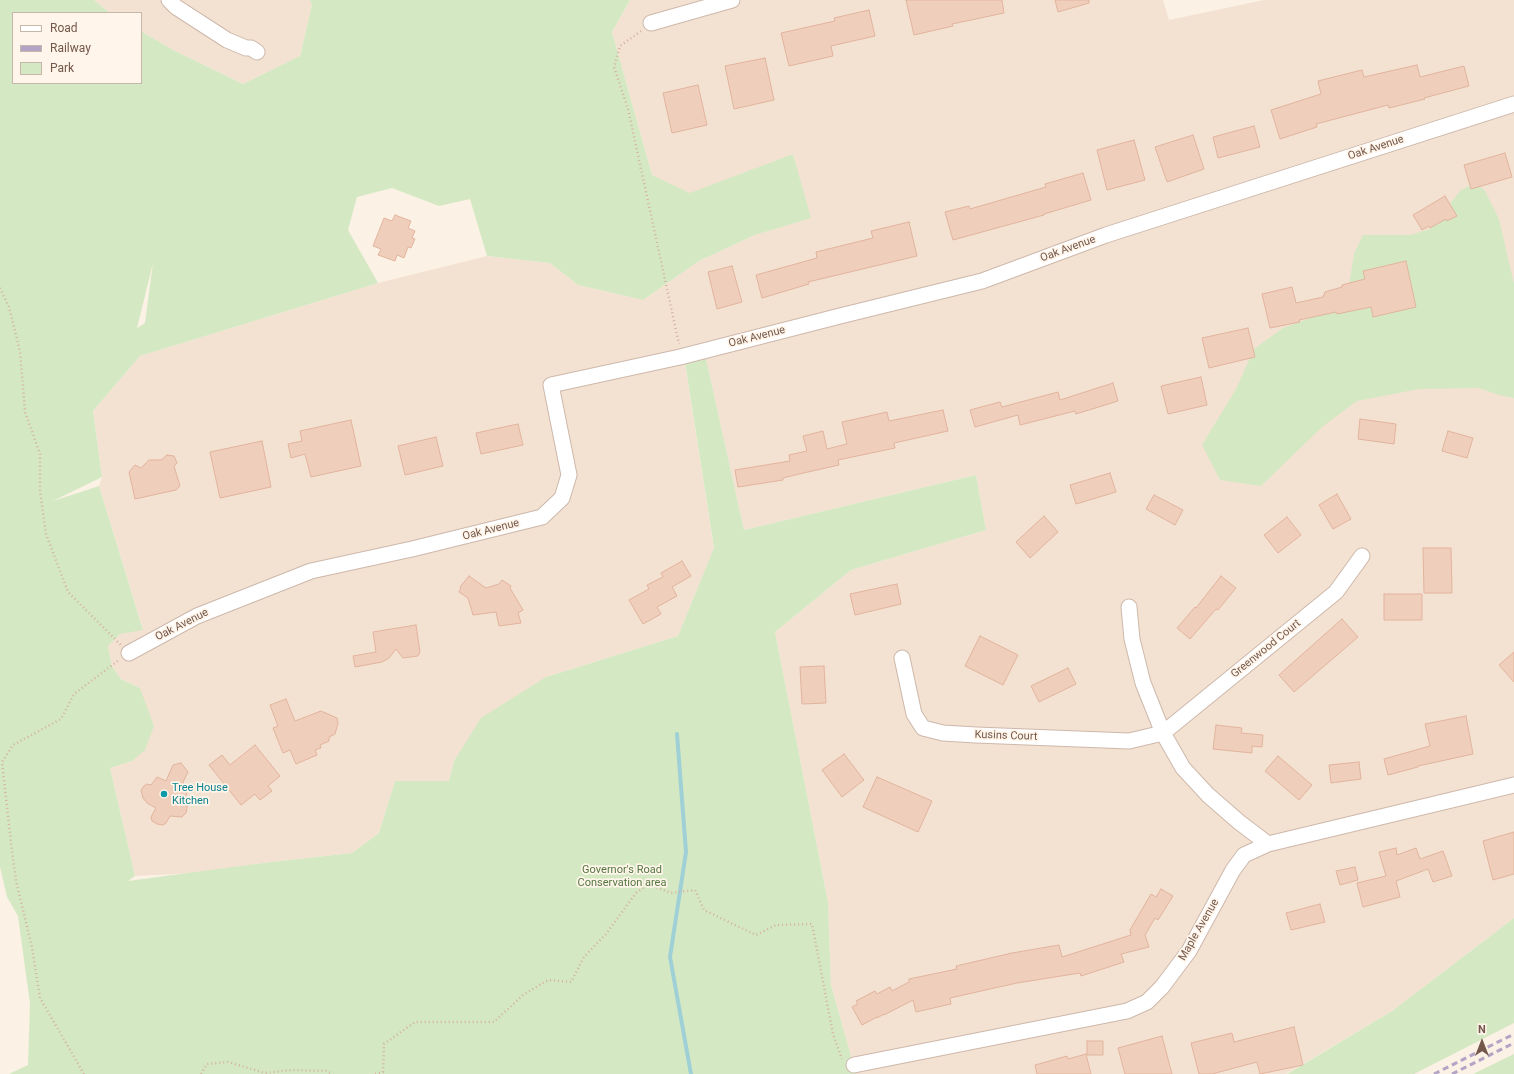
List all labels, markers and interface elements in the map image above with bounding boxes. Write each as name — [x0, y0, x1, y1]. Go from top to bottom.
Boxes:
legend — [12, 12, 142, 84]
text: Road — [50, 21, 78, 35]
text: Railway — [50, 41, 91, 55]
text: Park — [50, 61, 74, 75]
street label: Oak Avenue — [1346, 133, 1406, 163]
street label: Oak Avenue — [1039, 233, 1097, 265]
street label: Oak Avenue — [727, 324, 787, 350]
street label: Oak Avenue — [461, 517, 521, 543]
street label: Oak Avenue — [153, 606, 211, 644]
street label: Greenwood Court — [1229, 617, 1303, 681]
street label: Kusins Court — [974, 728, 1038, 744]
place label: Tree House Kitchen — [172, 781, 228, 807]
marker: Tree House Kitchen — [159, 789, 169, 799]
park label: Governor's Road Conservation area — [578, 863, 666, 889]
street label: Maple Avenue — [1176, 897, 1222, 963]
north arrow — [1462, 1022, 1502, 1062]
text: N — [1478, 1023, 1486, 1036]

